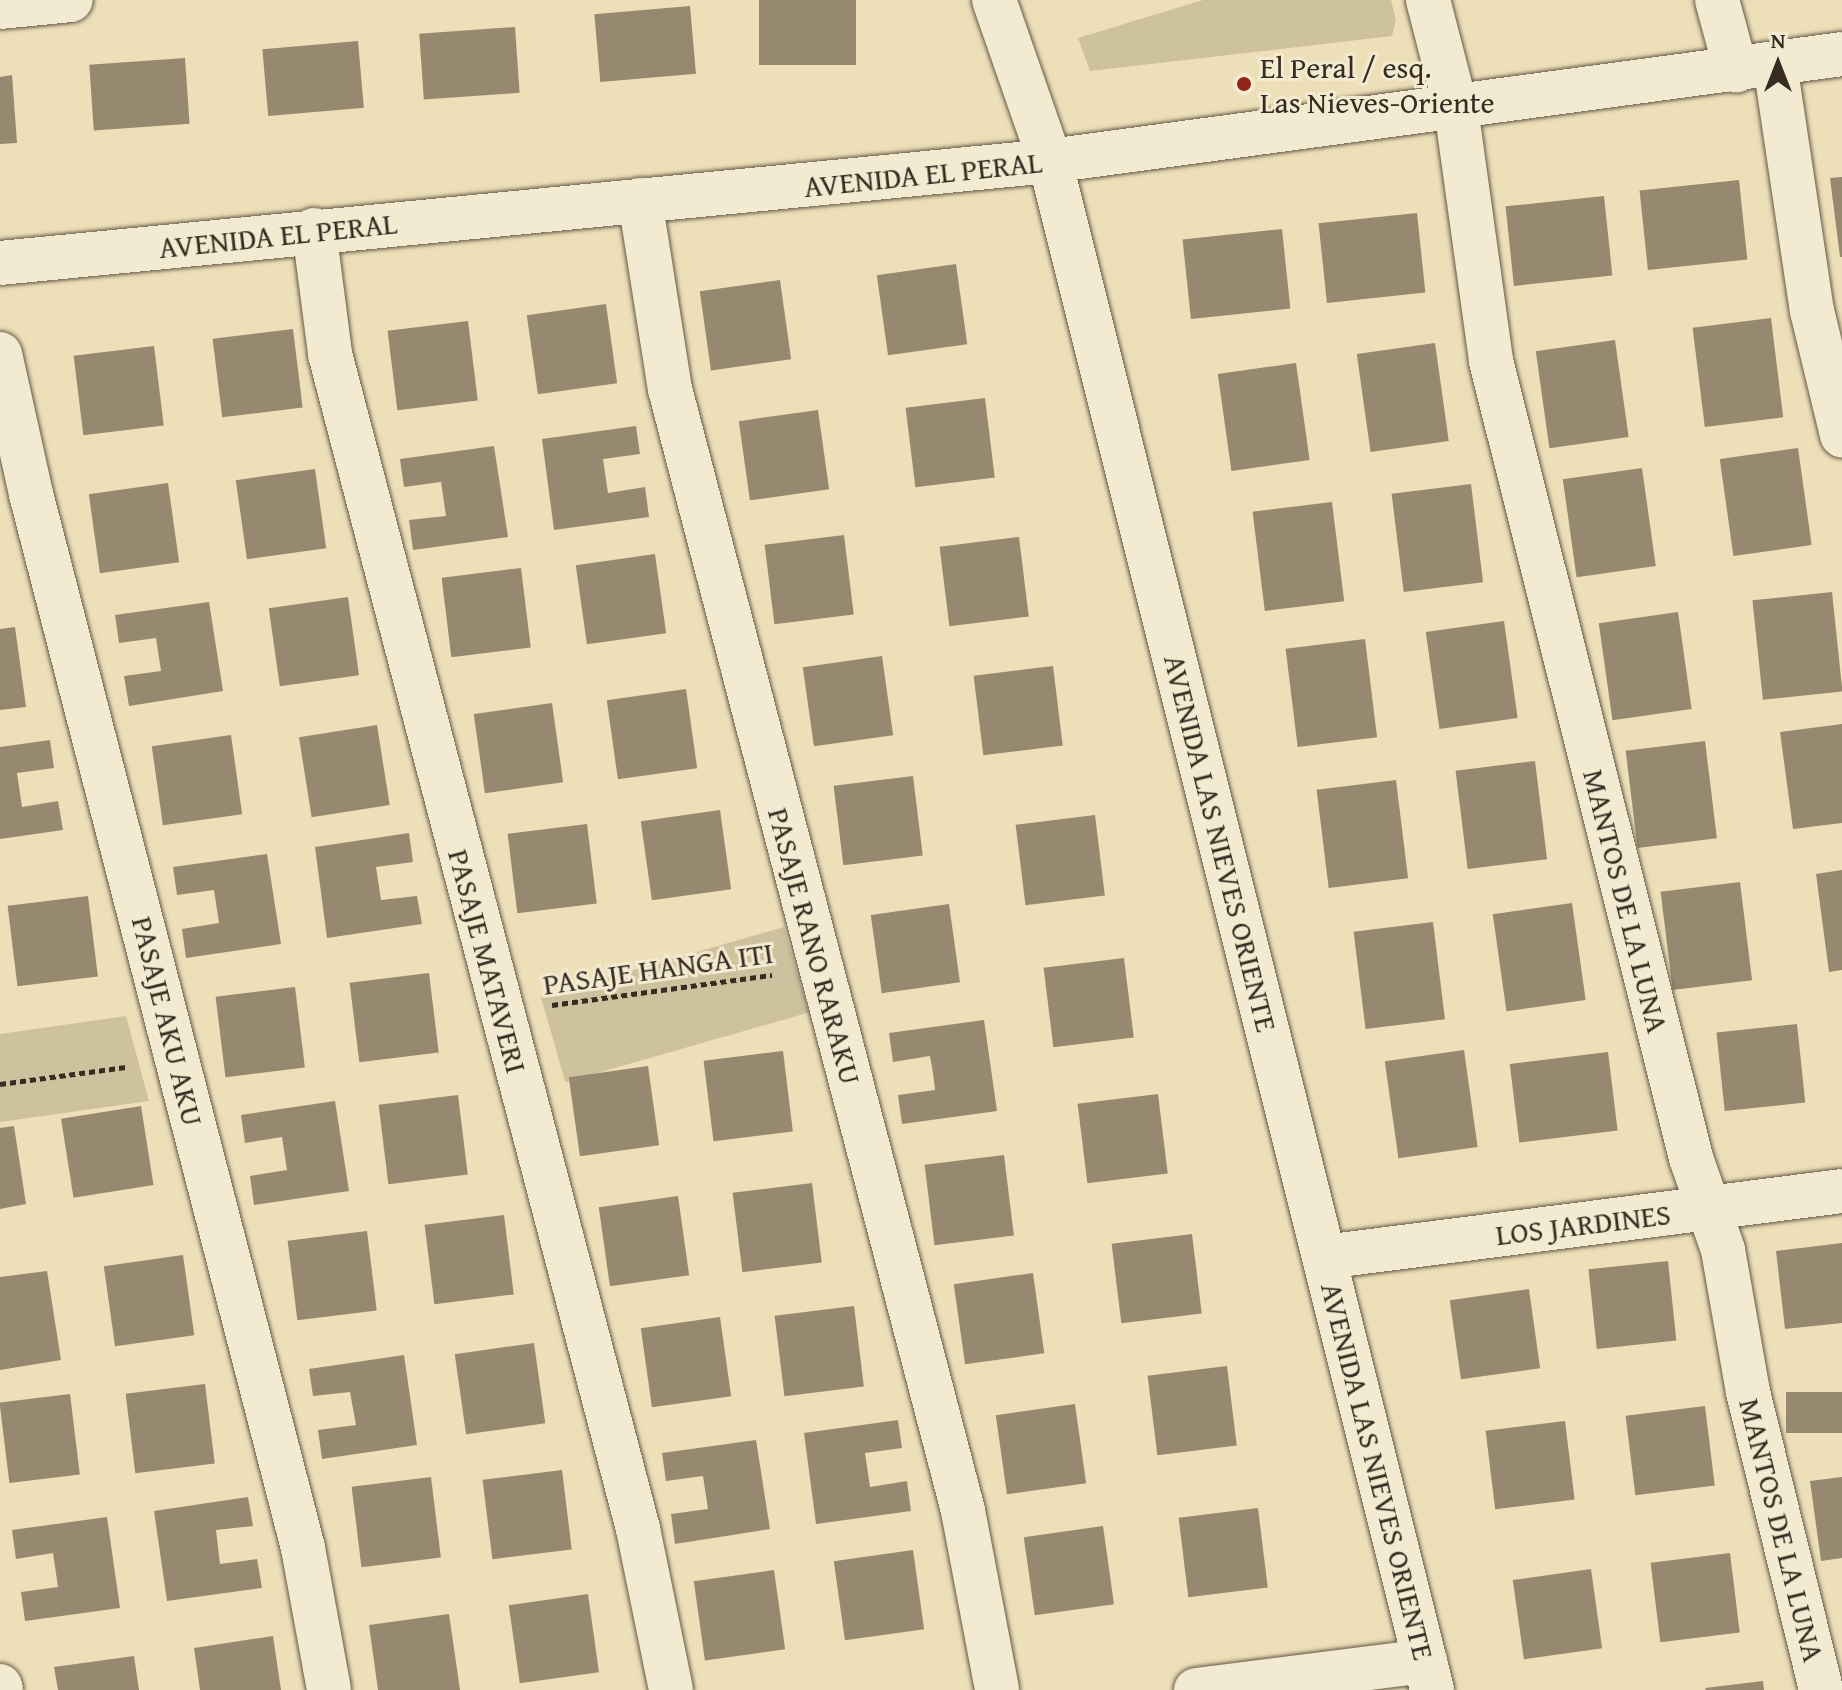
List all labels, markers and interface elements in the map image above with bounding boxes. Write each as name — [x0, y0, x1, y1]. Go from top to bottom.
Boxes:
north arrow — [1738, 24, 1818, 104]
text: N — [1771, 24, 1785, 56]
place label: El Peral / esq. Las Nieves-Oriente — [1260, 49, 1495, 120]
marker: El Peral / esq. Las Nieves-Oriente — [1235, 75, 1253, 93]
street label: AVENIDA EL PERAL — [802, 144, 1044, 204]
street label: AVENIDA EL PERAL — [157, 205, 399, 265]
street label: AVENIDA LAS NIEVES ORIENTE — [1157, 651, 1285, 1035]
street label: MANTOS DE LA LUNA — [1576, 766, 1676, 1036]
street label: PASAJE RANO RARAKU — [761, 804, 869, 1088]
street label: PASAJE MATAVERI — [441, 845, 535, 1077]
street label: PASAJE AKU AKU — [125, 913, 211, 1129]
street label: PASAJE HANGA ITI — [541, 934, 775, 1002]
street label: LOS JARDINES — [1494, 1195, 1672, 1253]
street label: AVENIDA LAS NIEVES ORIENTE — [1314, 1279, 1442, 1663]
street label: MANTOS DE LA LUNA — [1732, 1395, 1832, 1665]

